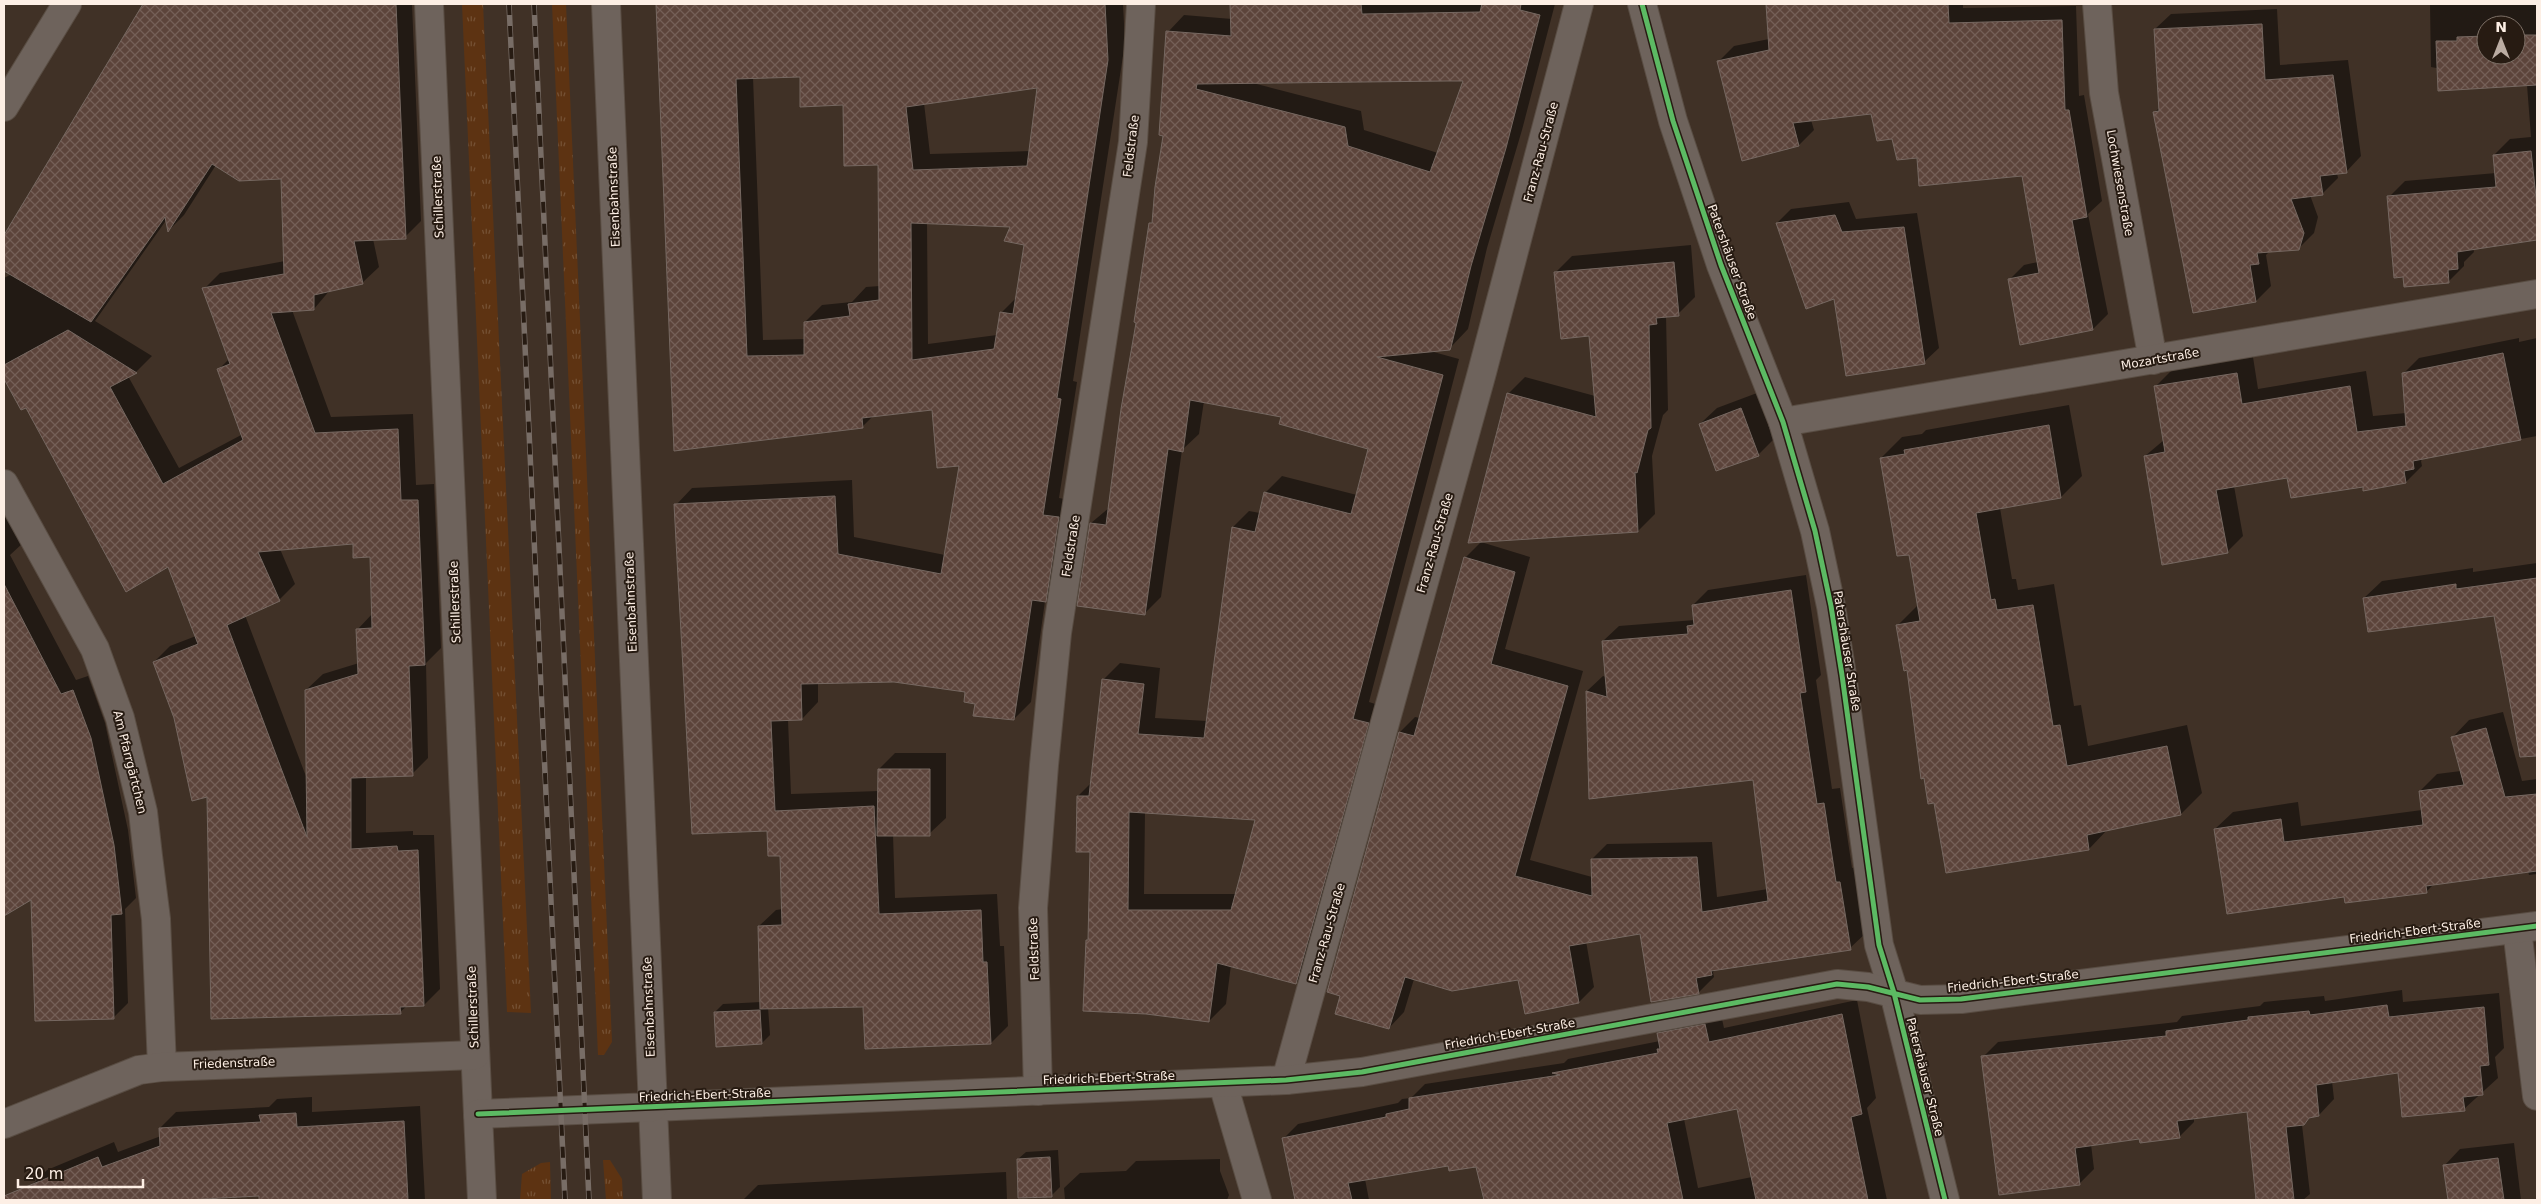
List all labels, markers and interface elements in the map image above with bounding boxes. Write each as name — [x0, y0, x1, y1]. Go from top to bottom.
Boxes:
north arrow — [2476, 15, 2526, 65]
text: N — [2495, 19, 2507, 35]
street label: Franz-Rau-Straße — [1521, 100, 1561, 204]
street label: Feldstraße — [1120, 114, 1142, 178]
street label: Lochwiesenstraße — [2104, 129, 2136, 237]
street label: Eisenbahnstraße — [605, 147, 623, 247]
street label: Schillerstraße — [430, 156, 446, 238]
street label: Patershäuser Straße — [1705, 202, 1759, 322]
street label: Mozartstraße — [2120, 345, 2200, 373]
street label: Franz-Rau-Straße — [1414, 491, 1456, 595]
street label: Feldstraße — [1059, 514, 1083, 578]
street label: Eisenbahnstraße — [622, 552, 640, 652]
street label: Schillerstraße — [447, 561, 463, 643]
street label: Patershäuser Straße — [1831, 590, 1863, 712]
street label: Am Pfarrgärtchen — [110, 709, 150, 815]
street label: Franz-Rau-Straße — [1306, 881, 1348, 985]
street label: Friedrich-Ebert-Straße — [2349, 916, 2481, 946]
street label: Feldstraße — [1026, 917, 1042, 981]
street label: Eisenbahnstraße — [640, 957, 658, 1057]
street label: Schillerstraße — [465, 966, 481, 1048]
street label: Friedrich-Ebert-Straße — [1947, 967, 2079, 995]
street label: Friedrich-Ebert-Straße — [1444, 1016, 1576, 1052]
street label: Patershäuser Straße — [1903, 1016, 1947, 1138]
street label: Friedenstraße — [193, 1055, 275, 1071]
street label: Friedrich-Ebert-Straße — [1043, 1069, 1175, 1087]
street label: Friedrich-Ebert-Straße — [639, 1086, 771, 1104]
scale bar — [18, 1156, 142, 1188]
text: 20 m — [25, 1165, 63, 1183]

